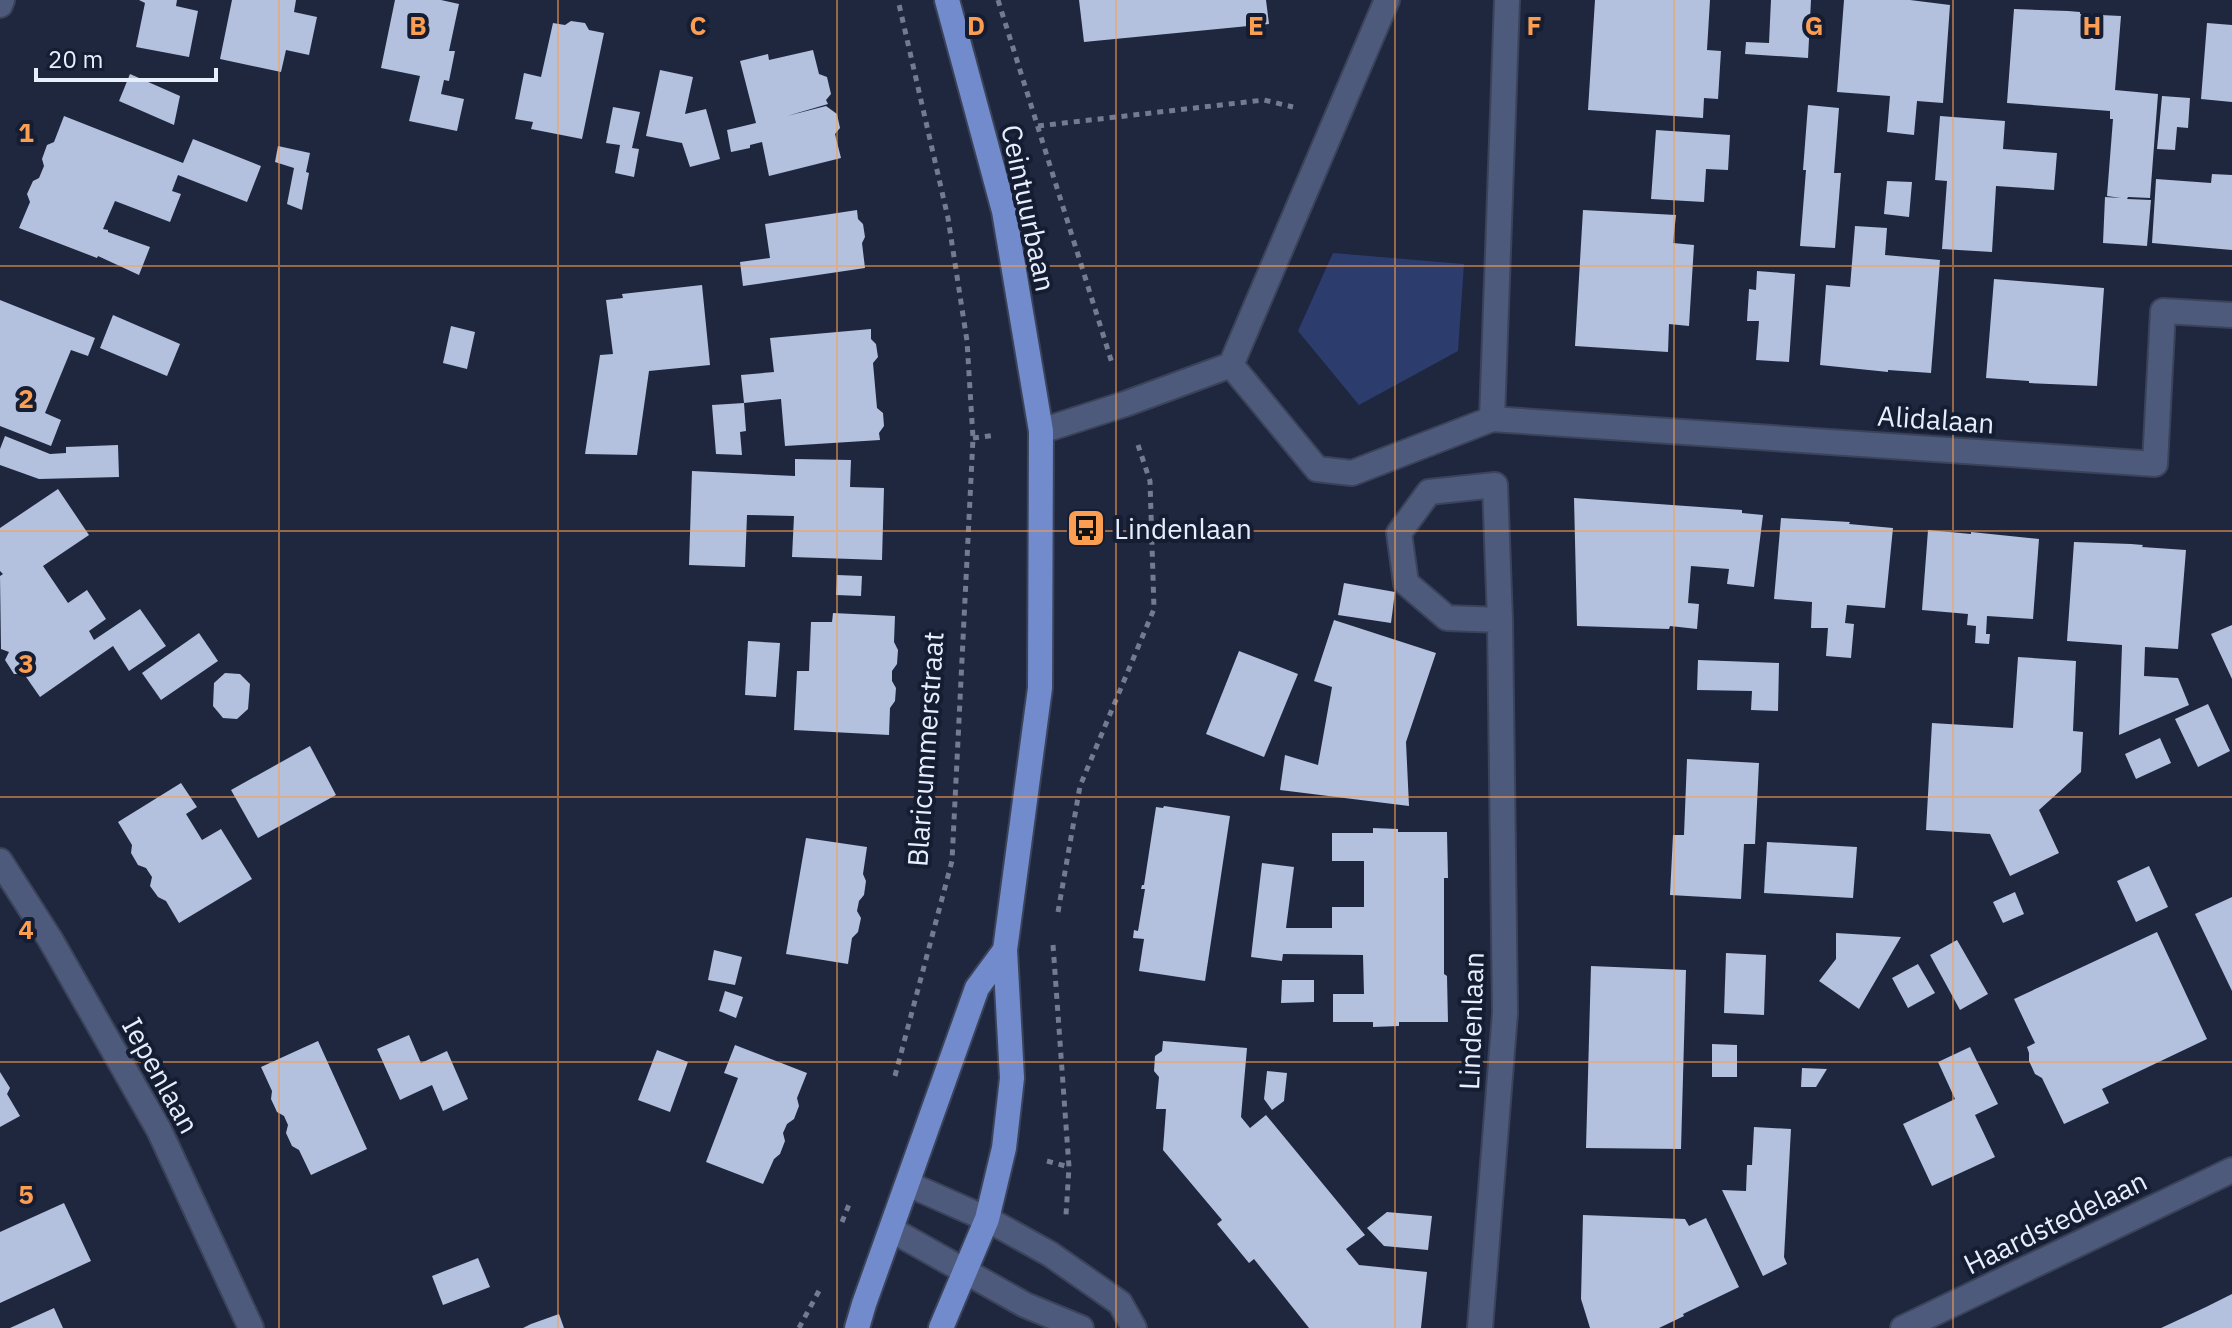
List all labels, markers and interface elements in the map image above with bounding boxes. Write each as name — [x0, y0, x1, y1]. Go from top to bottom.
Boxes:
text: B — [409, 8, 427, 42]
text: C — [690, 8, 707, 42]
text: D — [967, 8, 985, 42]
text: E — [1248, 8, 1264, 42]
text: F — [1526, 8, 1542, 42]
text: G — [1805, 8, 1823, 42]
text: H — [2083, 8, 2101, 42]
scale bar — [36, 32, 216, 82]
text: 20 m — [48, 43, 103, 75]
text: 1 — [18, 115, 34, 149]
street label: Ceintuurbaan — [993, 121, 1065, 295]
text: 2 — [18, 381, 34, 415]
street label: Alidalaan — [1876, 396, 1996, 442]
bus stop icon: Lindenlaan — [1065, 507, 1107, 549]
place label: Lindenlaan — [1114, 510, 1252, 547]
street label: Blaricummerstraat — [898, 630, 952, 868]
text: 3 — [18, 646, 34, 680]
text: 4 — [18, 912, 34, 946]
street label: Lindenlaan — [1450, 951, 1492, 1091]
street label: Iepenlaan — [114, 1010, 208, 1140]
street label: Haardstedelaan — [1957, 1162, 2153, 1282]
text: 5 — [18, 1177, 34, 1211]

